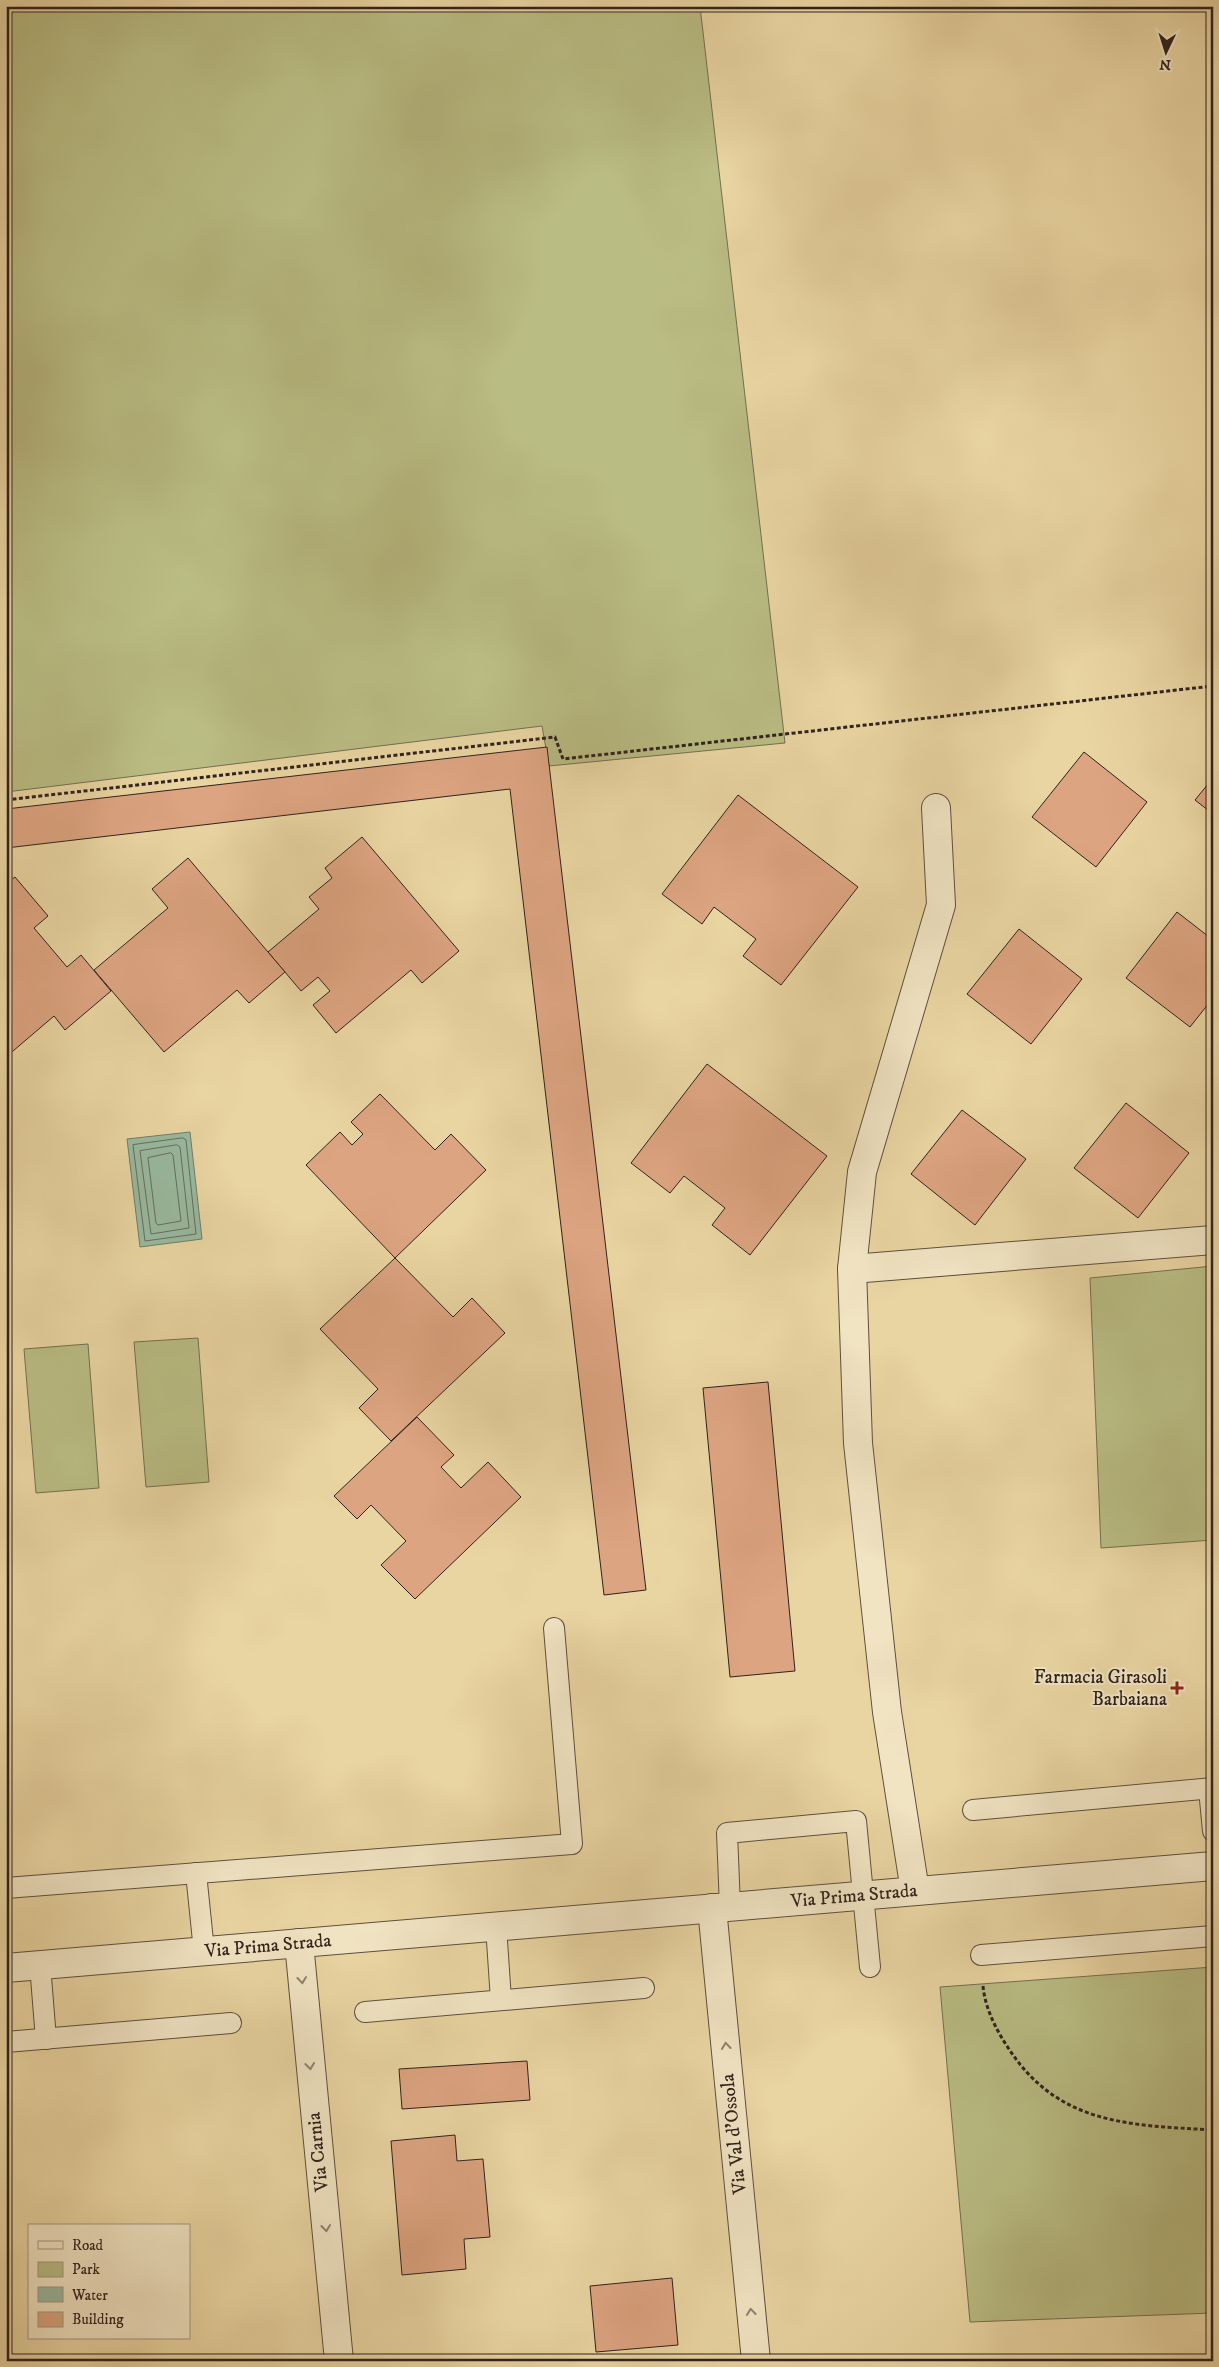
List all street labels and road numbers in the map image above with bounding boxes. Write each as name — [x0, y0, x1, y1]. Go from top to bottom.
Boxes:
street label: Via Prima Strada — [789, 1879, 918, 1913]
street label: Via Prima Strada — [203, 1929, 332, 1963]
street label: Via Val d'Ossola — [716, 2073, 752, 2196]
street label: Via Carnia — [302, 2111, 334, 2194]

